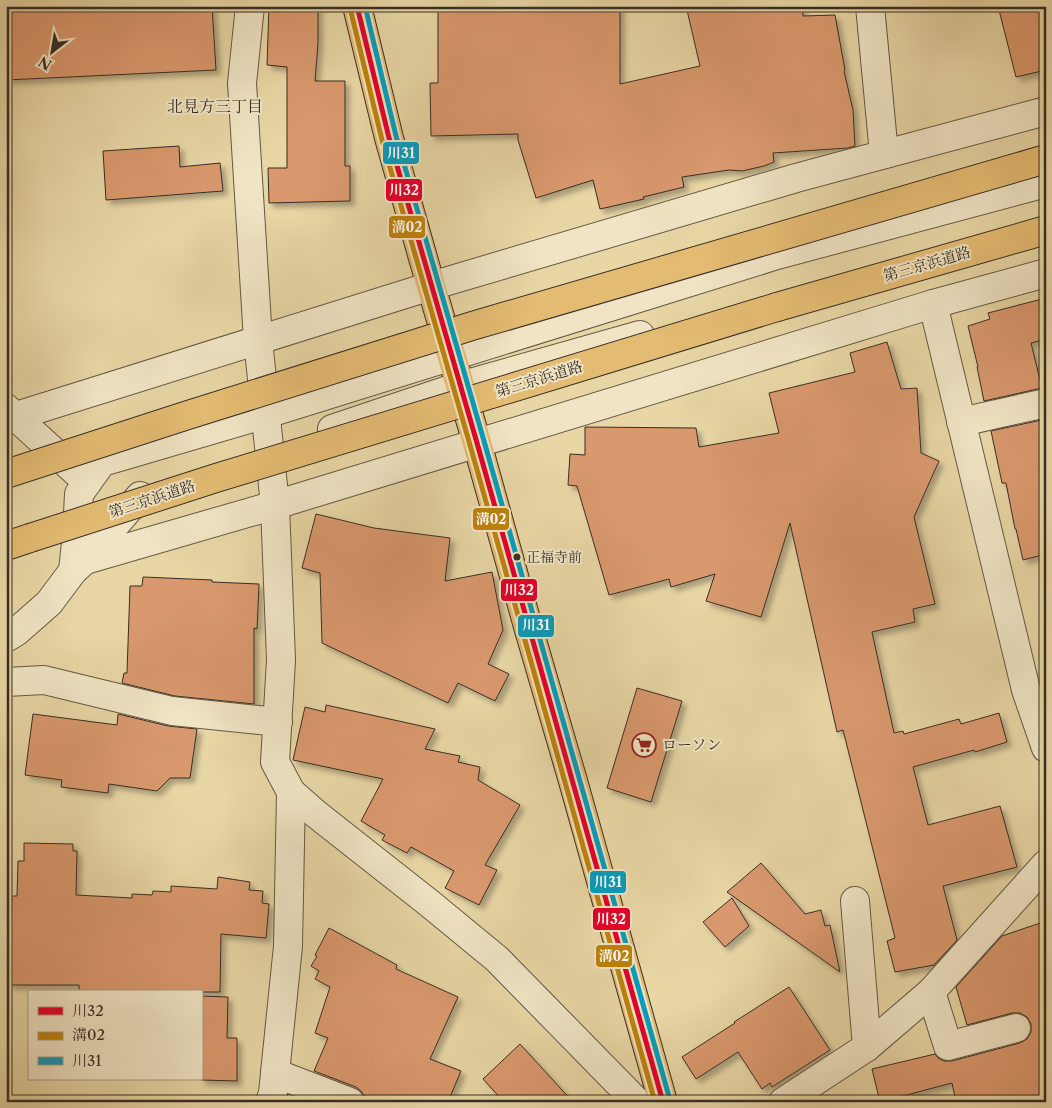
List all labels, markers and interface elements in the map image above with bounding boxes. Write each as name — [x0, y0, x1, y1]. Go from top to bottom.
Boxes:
north arrow — [28, 28, 78, 78]
text: N — [35, 52, 55, 74]
district label: 北見方三丁目 — [167, 96, 263, 116]
line badge: 川31 — [382, 141, 420, 165]
text: 川31 — [387, 144, 416, 162]
line badge: 川32 — [385, 178, 423, 202]
text: 川32 — [389, 181, 419, 199]
line badge: 溝02 — [388, 215, 426, 239]
text: 溝02 — [391, 218, 423, 236]
street label: 第三京浜道路 — [881, 242, 973, 285]
street label: 第三京浜道路 — [493, 356, 585, 401]
street label: 第三京浜道路 — [106, 476, 198, 521]
line badge: 溝02 — [472, 507, 510, 531]
text: 溝02 — [475, 510, 507, 528]
place label: 正福寺前 — [526, 548, 582, 566]
marker: 正福寺前 — [512, 552, 522, 562]
line badge: 川32 — [500, 578, 538, 602]
text: 川32 — [504, 581, 534, 599]
line badge: 川31 — [517, 614, 555, 638]
text: 川31 — [522, 616, 551, 634]
supermarket icon: ローソン — [631, 732, 657, 758]
place label: ローソン — [662, 735, 721, 754]
line badge: 川31 — [589, 870, 627, 894]
text: 川31 — [594, 873, 623, 891]
line badge: 川32 — [592, 907, 631, 931]
text: 川32 — [596, 910, 626, 928]
line badge: 溝02 — [595, 944, 633, 968]
text: 溝02 — [598, 947, 630, 965]
legend — [28, 990, 202, 1080]
text: 川32 — [72, 1001, 104, 1020]
text: 溝02 — [72, 1025, 105, 1044]
text: 川31 — [72, 1051, 102, 1070]

